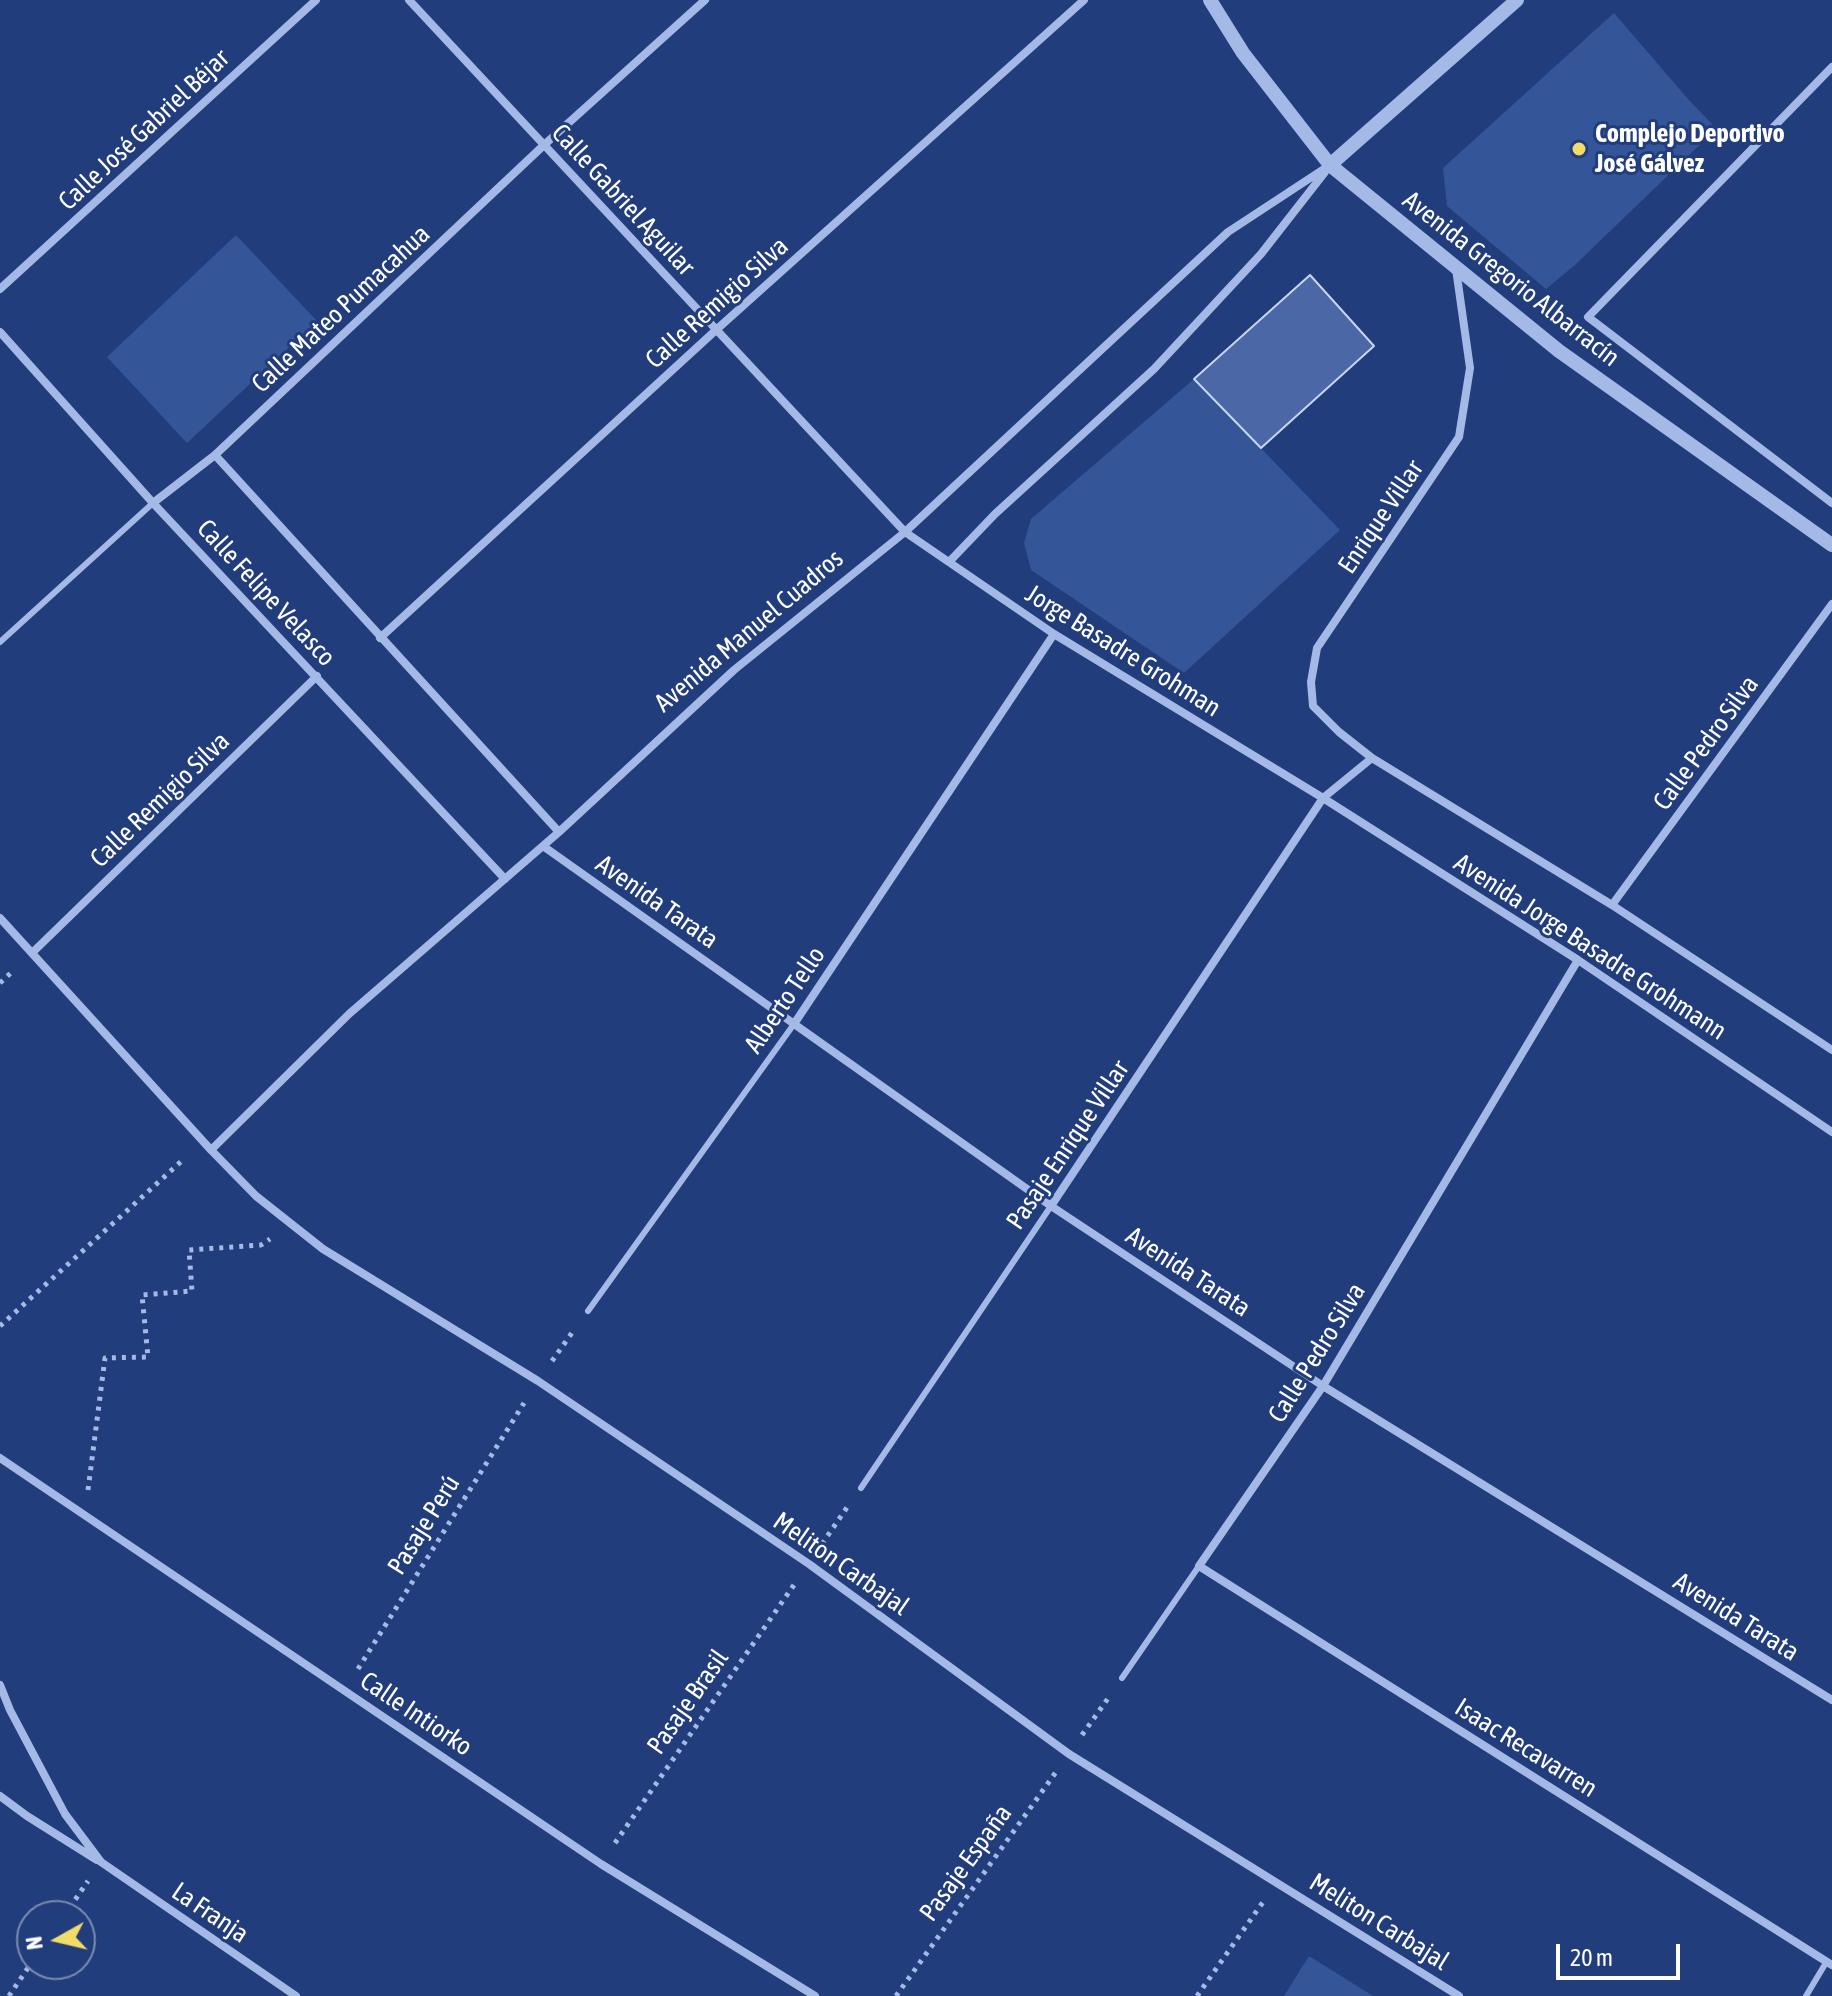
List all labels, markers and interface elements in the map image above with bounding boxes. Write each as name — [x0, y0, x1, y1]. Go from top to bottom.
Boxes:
street label: Calle José Gabriel Béjar — [52, 43, 236, 217]
street label: Calle Gabriel Aguilar — [545, 118, 701, 282]
place label: Complejo Deportivo José Gálvez — [1595, 118, 1785, 180]
marker: Complejo Deportivo José Gálvez — [1570, 140, 1588, 158]
street label: Avenida Gregorio Albarracín — [1396, 185, 1626, 373]
street label: Calle Mateo Pumacahua — [246, 218, 436, 400]
street label: Calle Remigio Silva — [639, 231, 795, 375]
street label: Enrique Villar — [1332, 454, 1430, 580]
street label: Calle Felipe Velasco — [190, 513, 342, 673]
street label: Avenida Manuel Cuadros — [648, 543, 850, 719]
street label: Jorge Basadre Grohman — [1020, 578, 1226, 724]
street label: Calle Pedro Silva — [1647, 670, 1765, 816]
street label: Calle Remigio Silva — [84, 726, 236, 874]
street label: Avenida Jorge Basadre Grohmann — [1448, 847, 1732, 1047]
street label: Avenida Tarata — [590, 848, 724, 956]
street label: Alberto Tello — [738, 941, 832, 1059]
street label: Pasaje Enrique Villar — [1000, 1055, 1136, 1235]
street label: Avenida Tarata — [1120, 1220, 1256, 1324]
street label: Calle Pedro Silva — [1262, 1277, 1372, 1429]
street label: Pasaje Perú — [381, 1469, 467, 1581]
street label: Meliton Carbajal — [767, 1506, 915, 1622]
street label: Avenida Tarata — [1667, 1566, 1805, 1668]
street label: Pasaje Brasil — [641, 1644, 735, 1760]
street label: Calle Intiorko — [354, 1665, 478, 1763]
street label: Isaac Recavarren — [1449, 1692, 1603, 1804]
street label: Pasaje España — [913, 1799, 1019, 1927]
street label: Meliton Carbajal — [1304, 1867, 1454, 1977]
street label: La Franja — [166, 1876, 254, 1950]
north arrow — [16, 1900, 96, 1980]
scale bar — [1560, 1928, 1684, 1978]
text: N — [20, 1935, 48, 1951]
text: 20 m — [1570, 1944, 1613, 1971]

